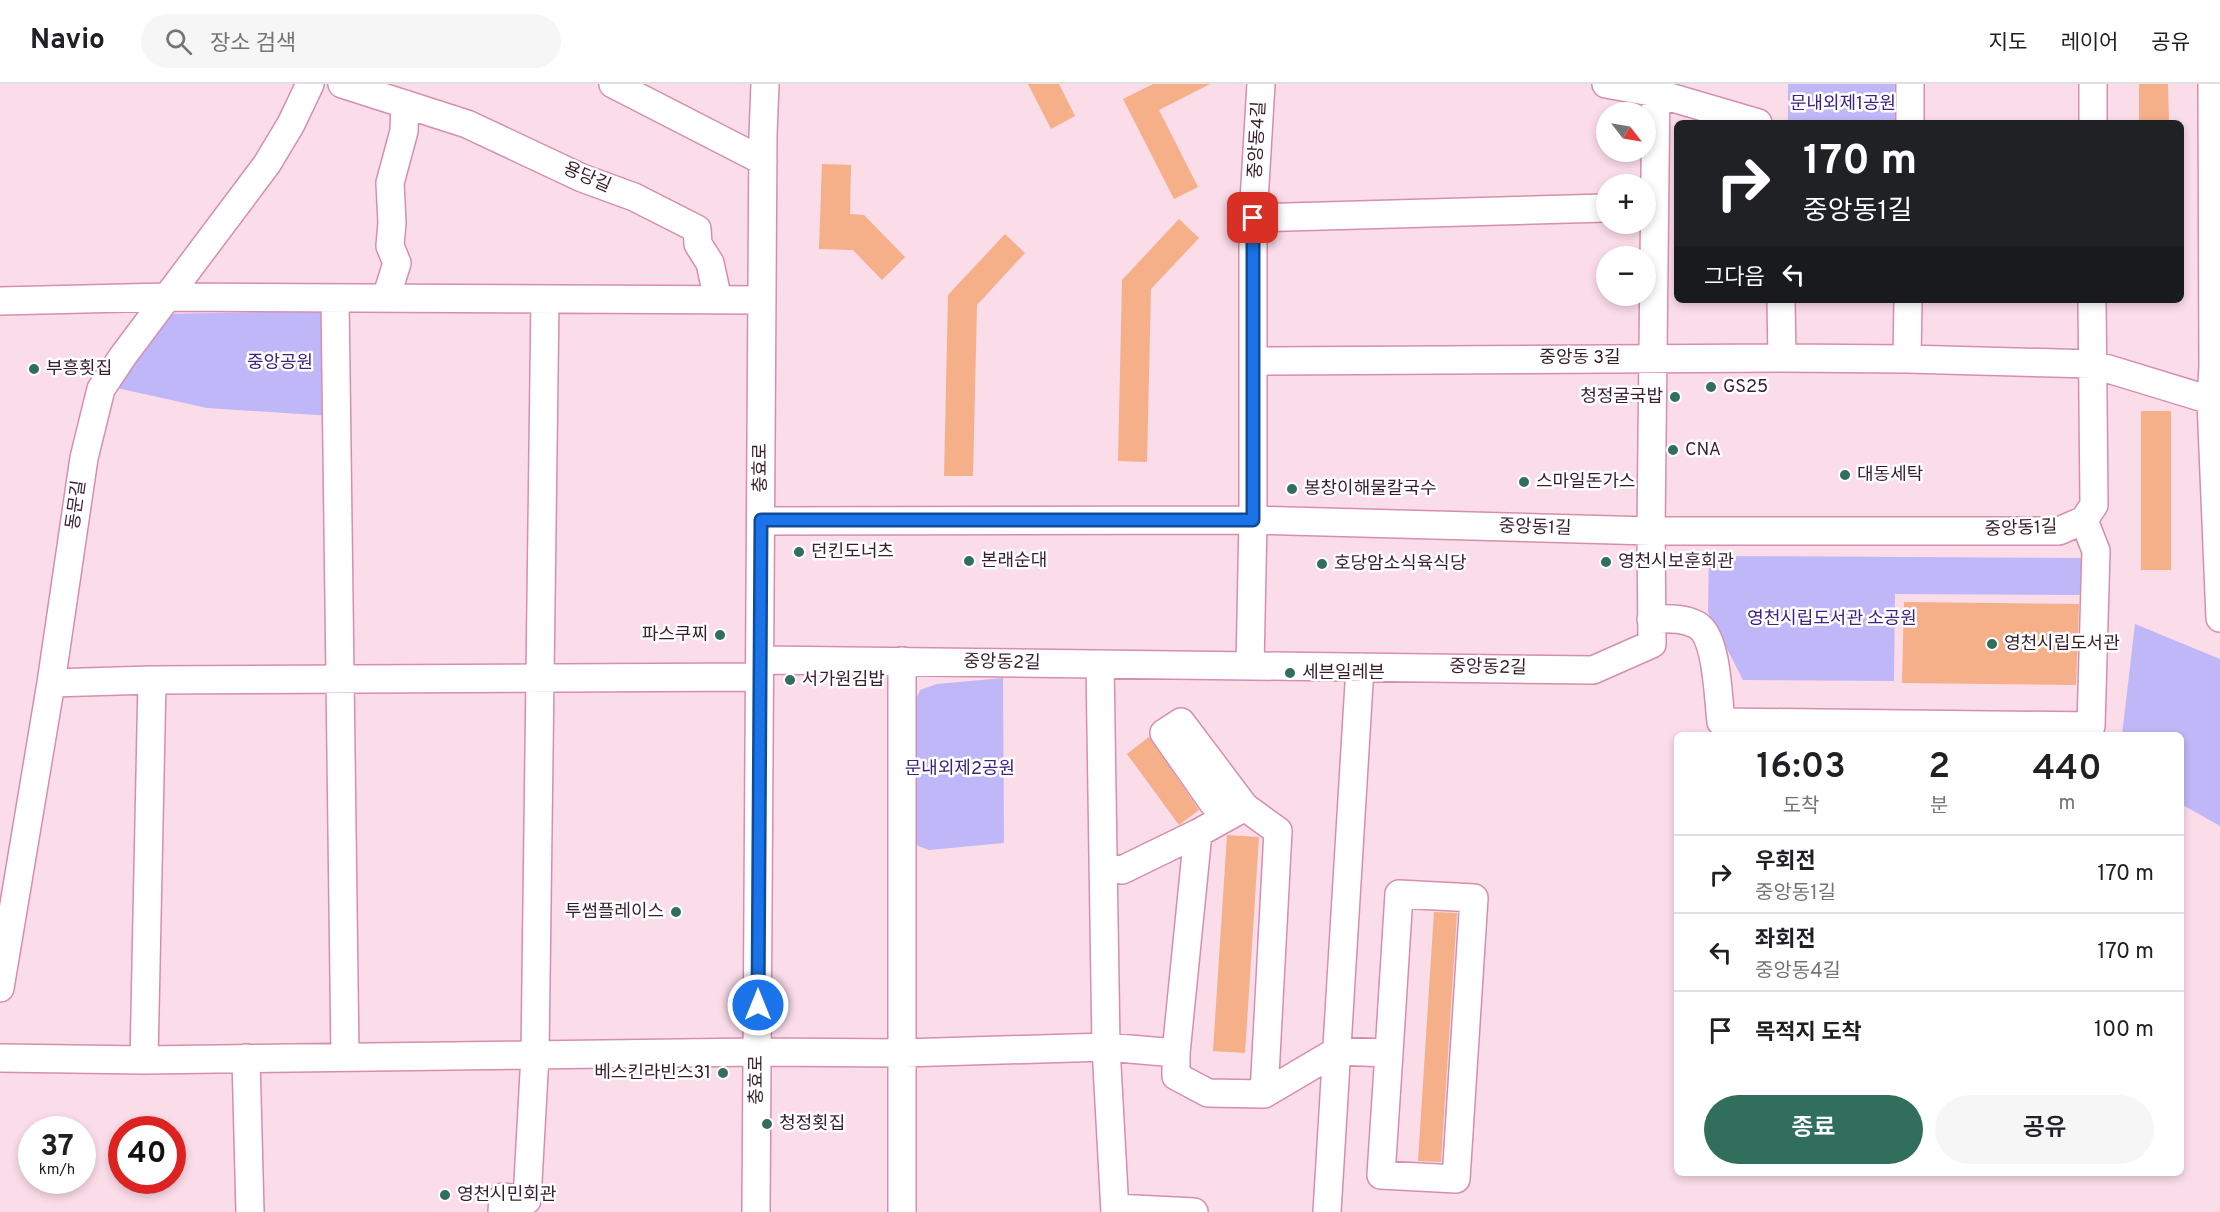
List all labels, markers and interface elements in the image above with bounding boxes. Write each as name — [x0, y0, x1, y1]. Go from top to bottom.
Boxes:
search box — [141, 14, 561, 68]
text: Navio — [30, 23, 105, 59]
icon: search — [162, 25, 195, 58]
text: 지도 — [1989, 30, 2027, 57]
text: 레이어 — [2060, 30, 2118, 57]
text: 공유 — [2151, 30, 2190, 57]
text: 장소 검색 — [210, 31, 296, 58]
park label: 문내외제1공원 — [1790, 93, 1896, 116]
street label: 중앙동4길 — [1244, 101, 1272, 179]
north arrow — [1596, 102, 1656, 162]
map controls — [1596, 102, 1656, 306]
text: 170 m — [1803, 136, 1917, 189]
icon: right — [1704, 144, 1782, 222]
street label: 용당길 — [560, 158, 614, 198]
button: + — [1596, 174, 1656, 234]
pin — [1227, 192, 1278, 243]
text: 중앙동1길 — [1803, 195, 1912, 229]
icon: arrive — [1236, 201, 1269, 234]
button: − — [1596, 246, 1656, 306]
icon: left — [1777, 258, 1810, 291]
text: 그다음 — [1704, 265, 1765, 292]
street label: 중앙동 3길 — [1539, 347, 1621, 370]
park label: 중앙공원 — [247, 352, 313, 375]
place label: 부흥횟집 — [46, 358, 112, 381]
marker: 부흥횟집 — [27, 362, 41, 376]
place label: GS25 — [1723, 376, 1768, 399]
marker: GS25 — [1704, 380, 1718, 394]
place label: 청정굴국밥 — [1580, 386, 1663, 409]
marker: 청정굴국밥 — [1668, 390, 1682, 404]
place label: CNA — [1685, 439, 1721, 462]
street label: 충효로 — [750, 443, 773, 493]
marker: CNA — [1666, 443, 1680, 457]
place label: 대동세탁 — [1857, 464, 1923, 487]
marker: 대동세탁 — [1838, 468, 1852, 482]
place label: 스마일돈가스 — [1536, 471, 1635, 494]
marker: 스마일돈가스 — [1517, 475, 1531, 489]
place label: 봉창이해물칼국수 — [1304, 478, 1436, 501]
street label: 동문길 — [62, 479, 92, 531]
marker: 봉창이해물칼국수 — [1285, 482, 1299, 496]
street label: 중앙동1길 — [1498, 515, 1572, 541]
street label: 중앙동1길 — [1984, 516, 2058, 542]
place label: 던킨도너츠 — [811, 541, 894, 564]
marker: 던킨도너츠 — [792, 545, 806, 559]
place label: 본래순대 — [981, 550, 1047, 573]
place label: 영천시보훈회관 — [1618, 551, 1734, 574]
place label: 호당암소식육식당 — [1334, 553, 1466, 576]
marker: 본래순대 — [962, 554, 976, 568]
marker: 영천시보훈회관 — [1599, 555, 1613, 569]
marker: 호당암소식육식당 — [1315, 557, 1329, 571]
park label: 영천시립도서관 소공원 — [1747, 608, 1917, 631]
place label: 파스쿠찌 — [642, 624, 708, 647]
marker: 파스쿠찌 — [713, 628, 727, 642]
place label: 영천시립도서관 — [2004, 633, 2120, 656]
marker: 영천시립도서관 — [1985, 637, 1999, 651]
street label: 중앙동2길 — [963, 651, 1041, 675]
street label: 중앙동2길 — [1449, 656, 1527, 680]
place label: 세븐일레븐 — [1302, 662, 1385, 685]
marker: 세븐일레븐 — [1283, 666, 1297, 680]
place label: 서가원김밥 — [802, 669, 885, 692]
marker: 서가원김밥 — [783, 673, 797, 687]
text: 16:03 — [1756, 745, 1846, 791]
text: 2 — [1928, 745, 1950, 791]
text: 440 — [2032, 747, 2102, 793]
park label: 문내외제2공원 — [905, 758, 1015, 781]
text: m — [2059, 791, 2076, 817]
text: 도착 — [1783, 794, 1819, 820]
text: 분 — [1930, 794, 1948, 820]
text: 우회전 — [1755, 849, 1816, 876]
icon: right — [1704, 858, 1737, 891]
text: 170 m — [2097, 861, 2154, 888]
text: 중앙동1길 — [1755, 881, 1836, 907]
place label: 투썸플레이스 — [565, 901, 664, 924]
marker: 투썸플레이스 — [669, 905, 683, 919]
text: 좌회전 — [1755, 927, 1816, 954]
icon: left — [1704, 936, 1737, 969]
text: 170 m — [2097, 939, 2154, 966]
text: 중앙동4길 — [1755, 959, 1841, 985]
position arrow — [726, 973, 790, 1037]
icon: arrive — [1704, 1014, 1737, 1047]
text: 100 m — [2094, 1017, 2154, 1044]
text: 목적지 도착 — [1755, 1020, 1862, 1047]
street label: 충효로 — [746, 1055, 769, 1105]
place label: 베스킨라빈스31 — [594, 1062, 711, 1085]
marker: 베스킨라빈스31 — [716, 1066, 730, 1080]
button: 종료 — [1704, 1095, 1923, 1164]
button: 공유 — [1935, 1095, 2154, 1164]
place label: 청정횟집 — [779, 1113, 845, 1136]
speed limit sign: 40 — [108, 1116, 186, 1194]
marker: 청정횟집 — [760, 1117, 774, 1131]
text: 37 — [40, 1129, 74, 1166]
text: km/h — [39, 1161, 75, 1180]
place label: 영천시민회관 — [457, 1184, 557, 1207]
marker: 영천시민회관 — [438, 1188, 452, 1202]

